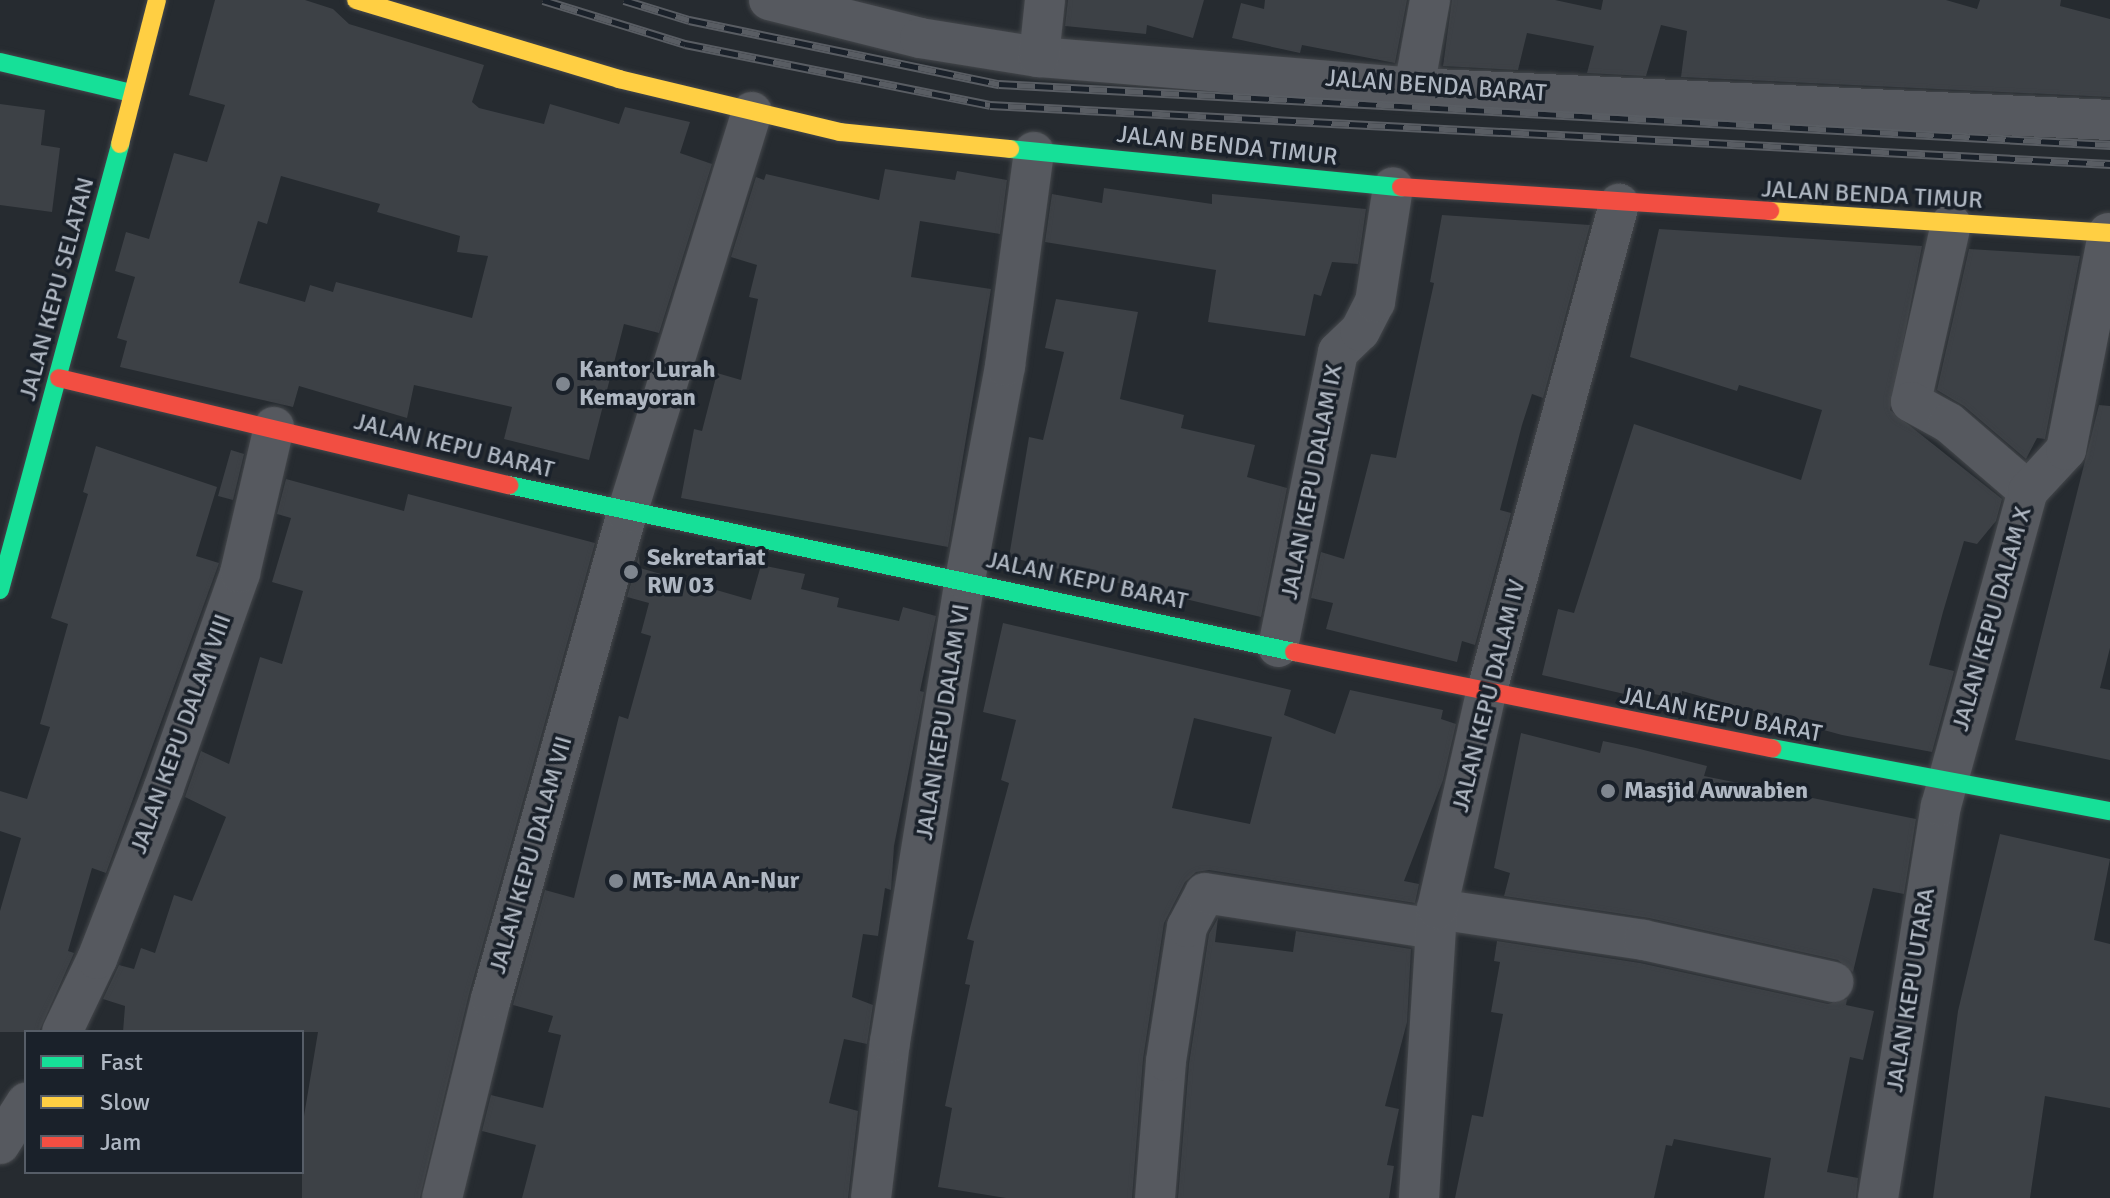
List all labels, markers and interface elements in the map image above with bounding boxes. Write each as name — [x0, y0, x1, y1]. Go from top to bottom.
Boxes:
street label: JALAN BENDA BARAT — [1324, 64, 1548, 108]
street label: JALAN BENDA TIMUR — [1115, 120, 1339, 172]
street label: JALAN KEPU SELATAN — [13, 174, 101, 404]
street label: JALAN BENDA TIMUR — [1761, 175, 1983, 215]
place label: Kantor Lurah Kemayoran — [579, 356, 716, 412]
street label: JALAN KEPU DALAM IX — [1275, 362, 1349, 602]
marker: Kantor Lurah Kemayoran — [554, 375, 572, 393]
street label: JALAN KEPU BARAT — [351, 407, 557, 485]
street label: JALAN KEPU DALAM X — [1946, 504, 2038, 734]
place label: Sekretariat RW 03 — [647, 544, 765, 600]
street label: JALAN KEPU BARAT — [984, 546, 1190, 616]
marker: Sekretariat RW 03 — [622, 563, 640, 581]
street label: JALAN KEPU DALAM IV — [1446, 577, 1532, 815]
street label: JALAN KEPU DALAM VI — [910, 602, 976, 842]
street label: JALAN KEPU DALAM VIII — [124, 610, 238, 858]
street label: JALAN KEPU BARAT — [1618, 681, 1824, 749]
street label: JALAN KEPU DALAM VII — [483, 733, 579, 977]
place label: Masjid Awwabien — [1624, 777, 1808, 805]
marker: Masjid Awwabien — [1599, 782, 1617, 800]
place label: MTs-MA An-Nur — [632, 867, 799, 895]
marker: MTs-MA An-Nur — [607, 872, 625, 890]
street label: JALAN KEPU UTARA — [1881, 886, 1941, 1094]
legend — [24, 1030, 304, 1174]
text: Fast — [100, 1047, 143, 1077]
text: Slow — [100, 1087, 150, 1117]
text: Jam — [100, 1127, 141, 1157]

